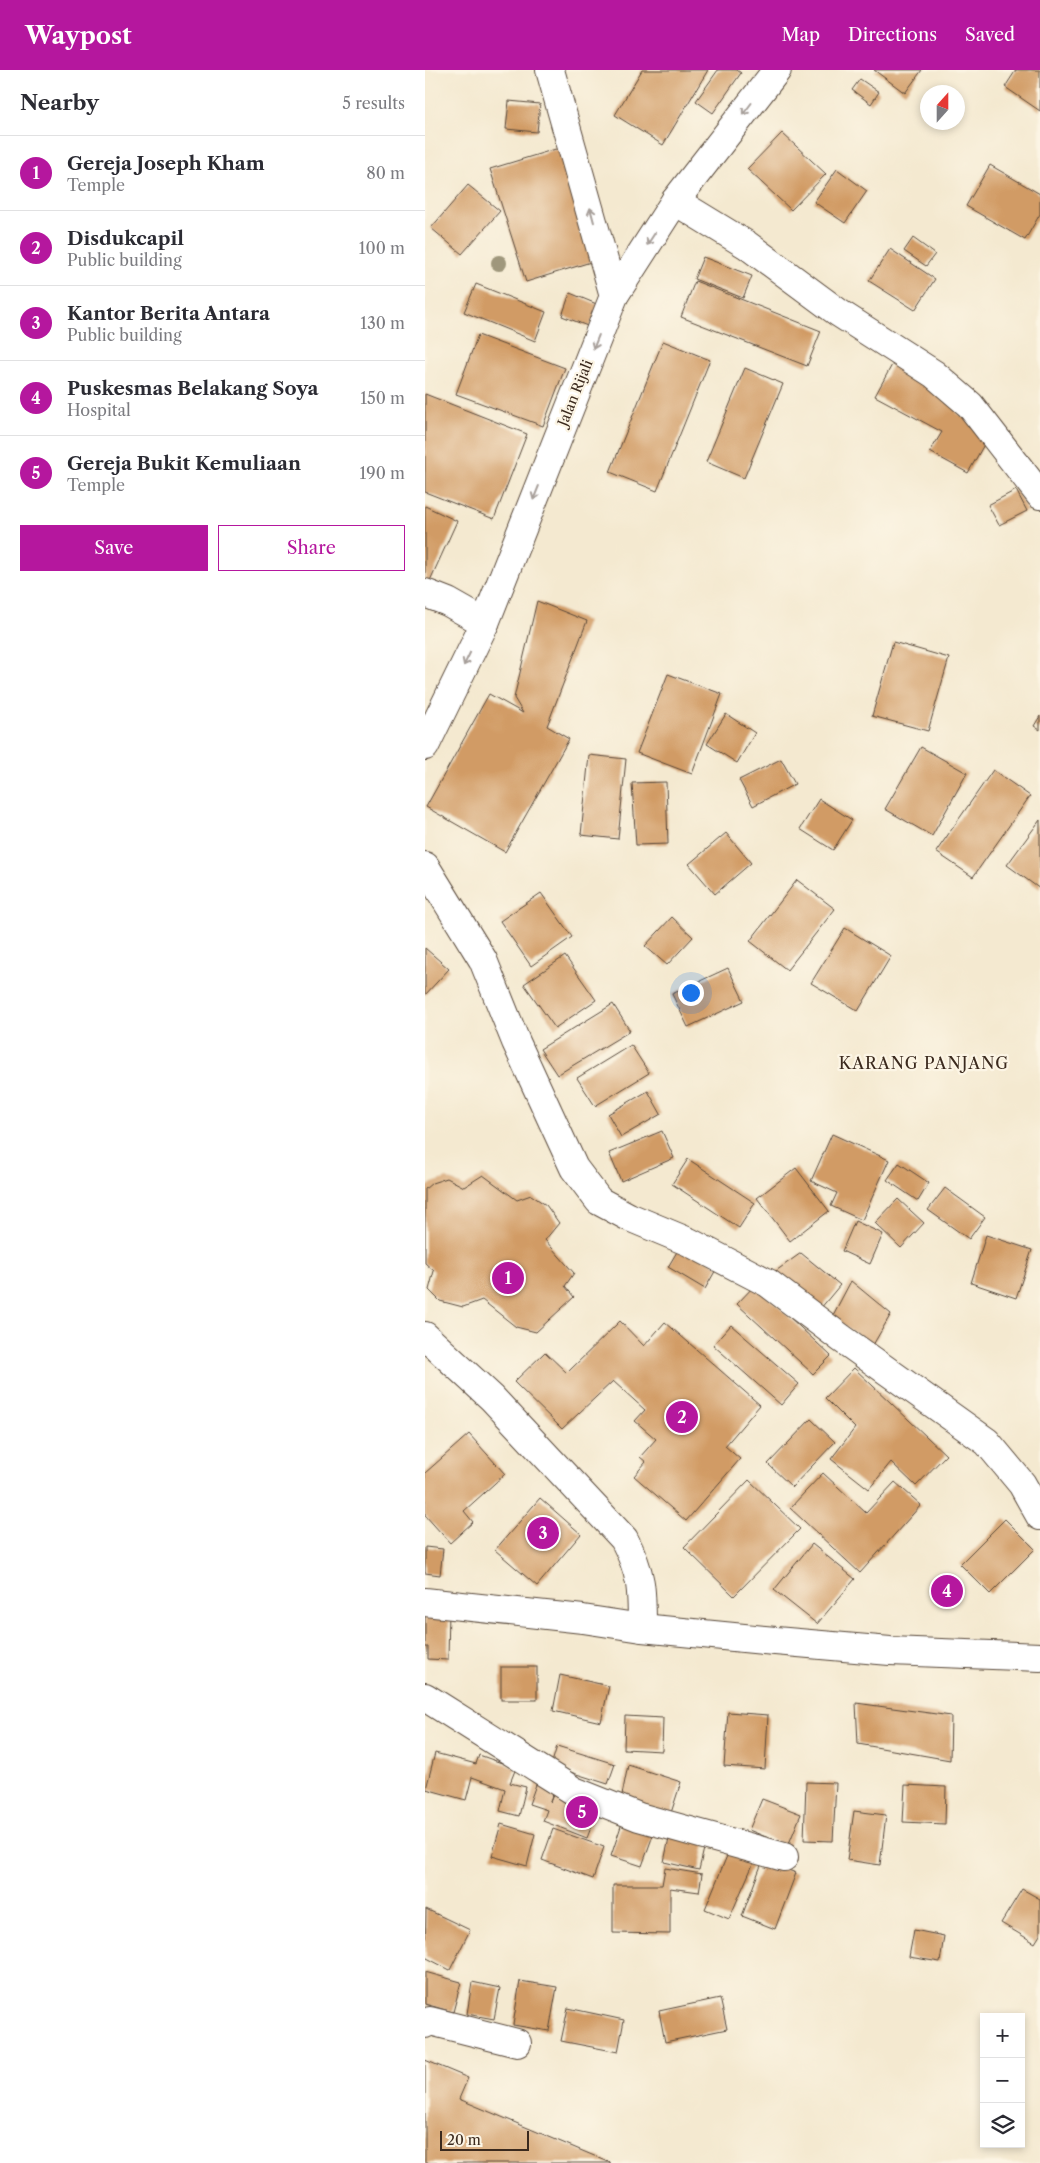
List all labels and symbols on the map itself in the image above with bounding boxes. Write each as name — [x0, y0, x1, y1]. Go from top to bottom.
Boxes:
north arrow — [920, 85, 965, 130]
one-way arrow — [742, 102, 753, 115]
one-way arrow — [587, 208, 596, 224]
one-way arrow — [645, 232, 655, 246]
one-way arrow — [591, 334, 600, 349]
street label: Jalan Rijali — [553, 357, 597, 431]
one-way arrow — [531, 485, 540, 500]
one-way arrow — [462, 651, 471, 666]
your location — [678, 980, 704, 1006]
district label: KARANG PANJANG — [839, 1053, 1009, 1073]
pin: 1 — [492, 1259, 524, 1297]
pin: 2 — [666, 1398, 698, 1436]
pin: 3 — [527, 1514, 559, 1552]
pin: 4 — [931, 1572, 963, 1610]
pin: 5 — [566, 1793, 598, 1831]
scale bar — [440, 2128, 529, 2151]

